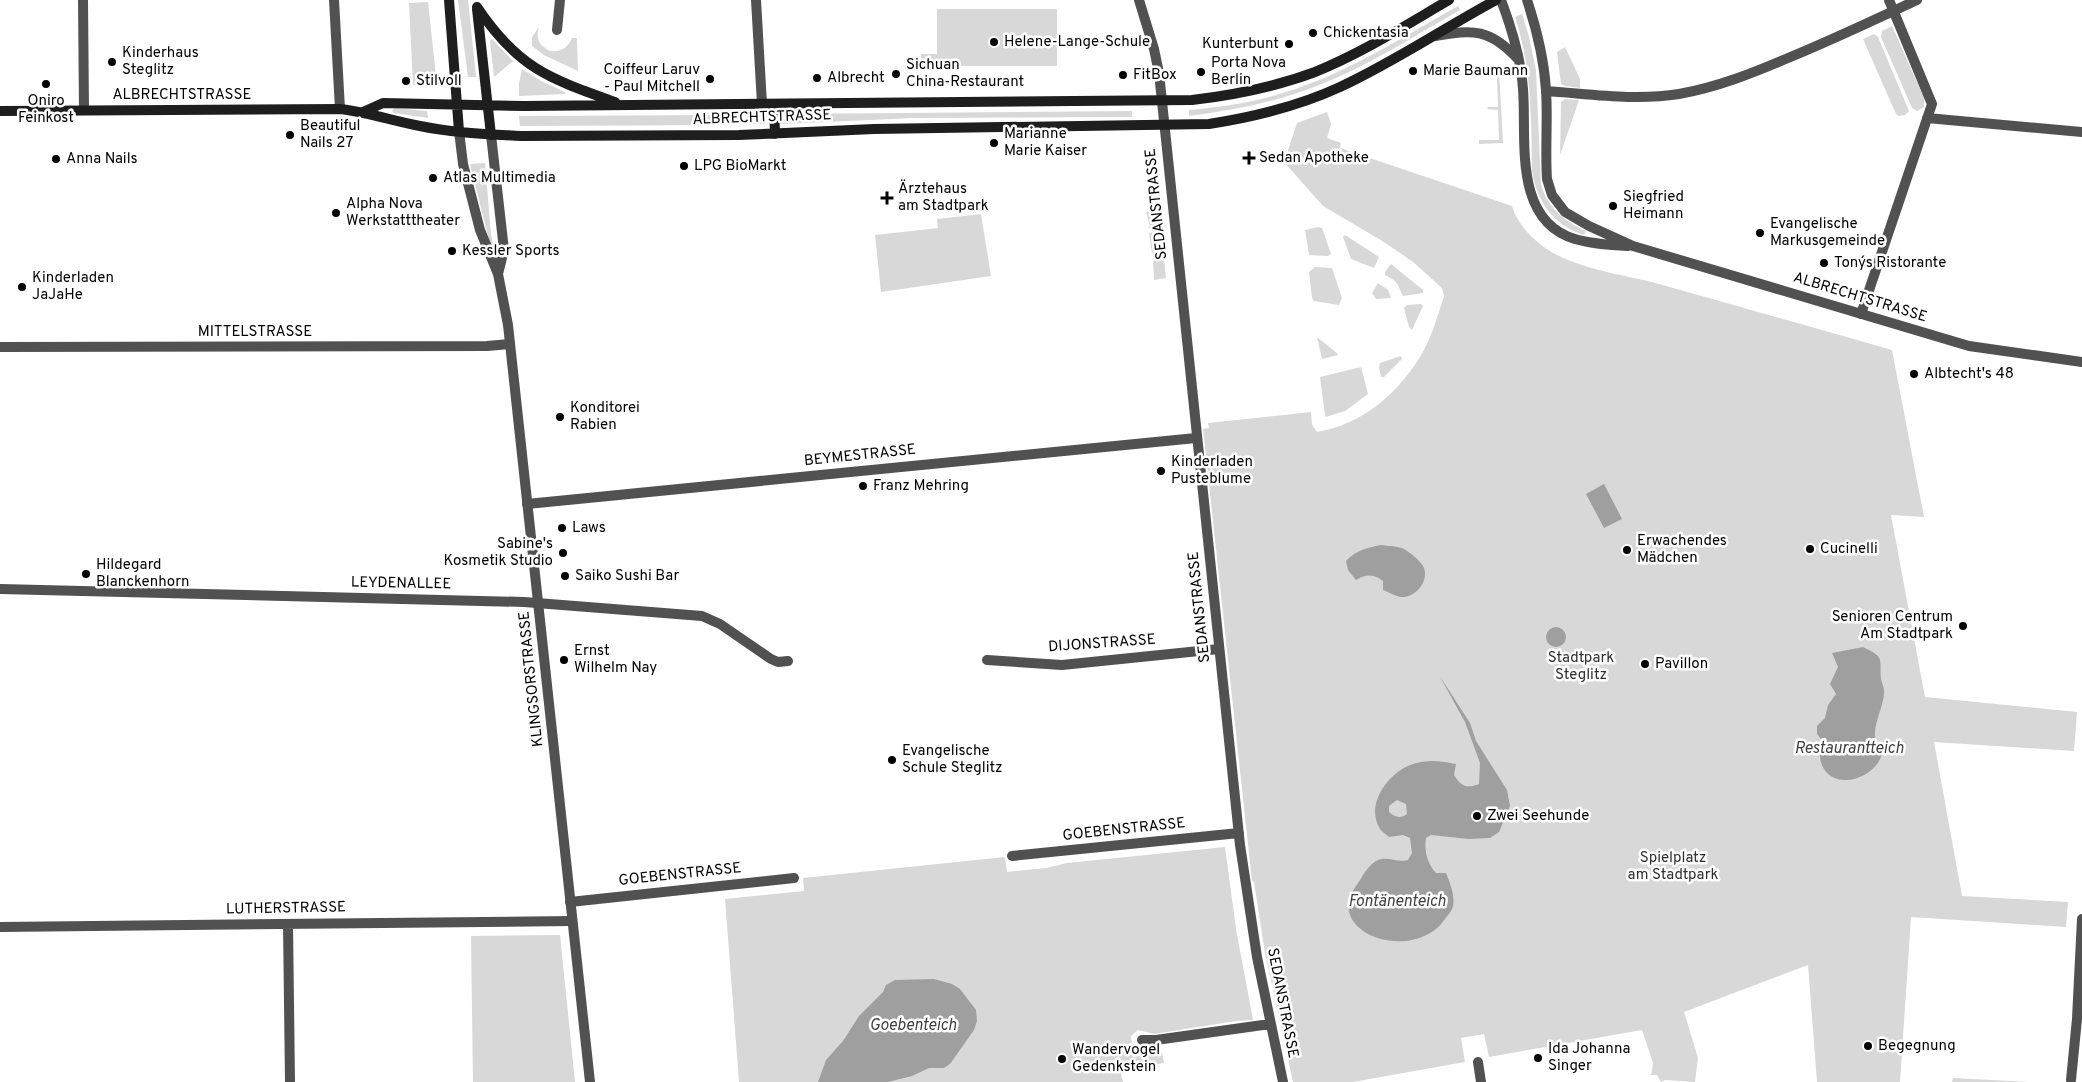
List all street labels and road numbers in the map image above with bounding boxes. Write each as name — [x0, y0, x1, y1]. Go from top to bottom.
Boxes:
street label: ALBRECHTSTRASSE — [113, 86, 251, 105]
street label: ALBRECHTSTRASSE — [692, 106, 832, 130]
street label: SEDANSTRASSE — [1142, 147, 1172, 261]
street label: ALBRECHTSTRASSE — [1791, 269, 1929, 327]
street label: MITTELSTRASSE — [198, 323, 312, 342]
street label: BEYMESTRASSE — [803, 441, 917, 471]
street label: SEDANSTRASSE — [1185, 550, 1215, 664]
street label: LEYDENALLEE — [351, 574, 451, 594]
street label: KLINGSORSTRASSE — [515, 610, 549, 748]
street label: DIJONSTRASSE — [1048, 631, 1156, 657]
street label: GOEBENSTRASSE — [1062, 814, 1186, 846]
street label: GOEBENSTRASSE — [618, 859, 742, 891]
street label: LUTHERSTRASSE — [226, 898, 346, 920]
street label: SEDANSTRASSE — [1262, 946, 1302, 1060]

